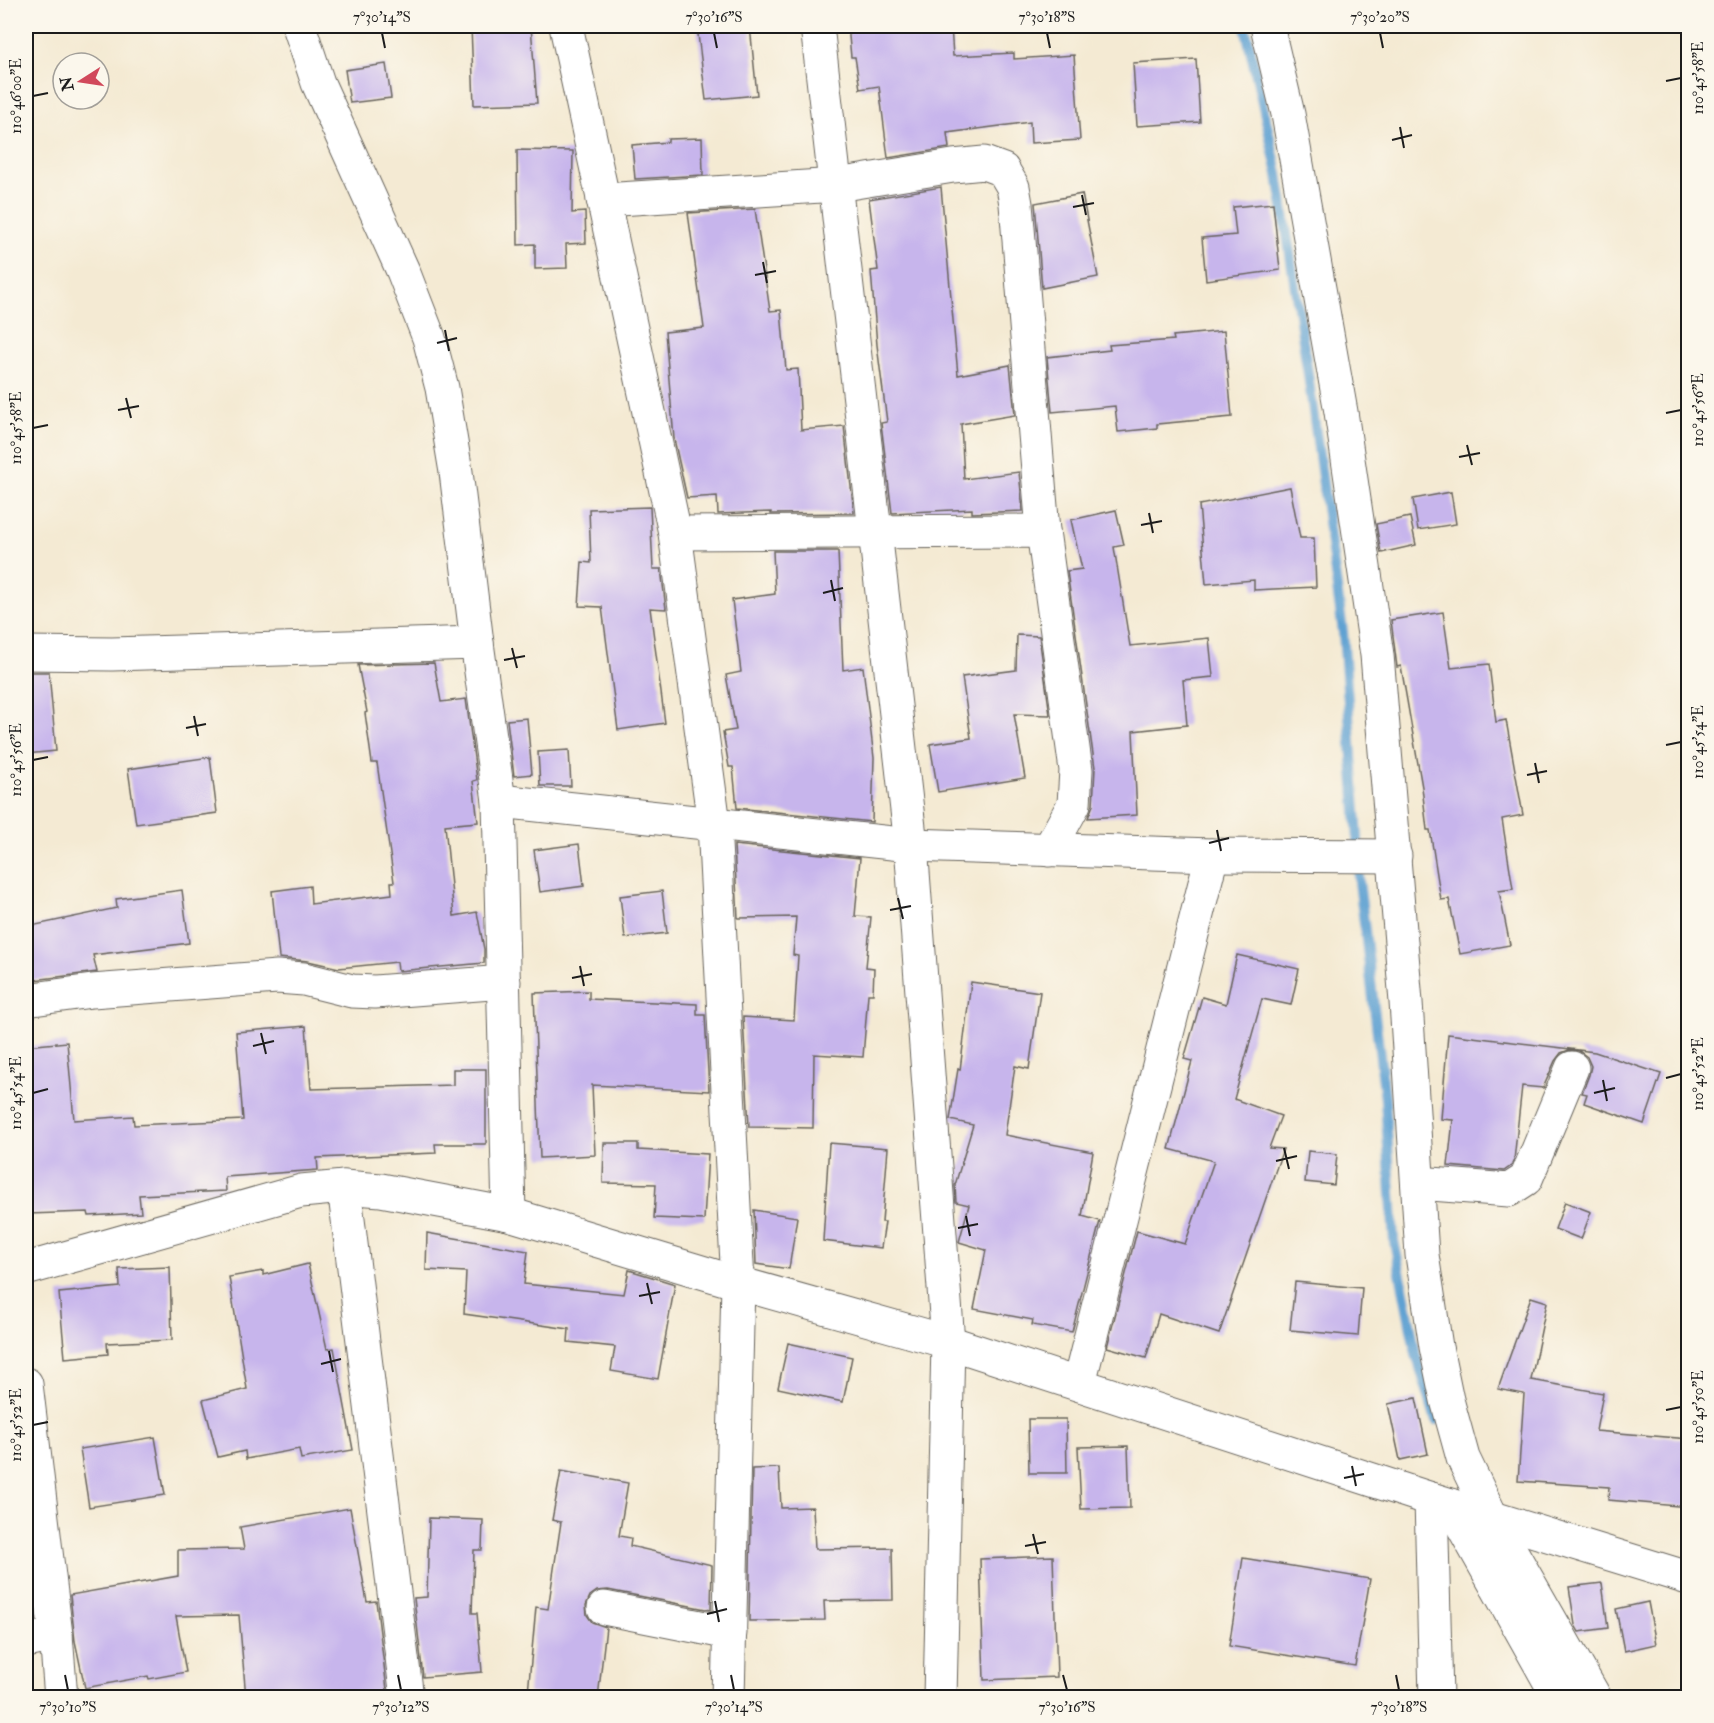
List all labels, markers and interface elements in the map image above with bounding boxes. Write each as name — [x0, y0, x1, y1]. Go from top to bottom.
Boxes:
text: 7°30'14"S — [353, 8, 411, 27]
text: 7°30'16"S — [685, 8, 743, 27]
text: 7°30'18"S — [1019, 8, 1075, 27]
text: 7°30'20"S — [1350, 8, 1410, 27]
text: 110°45'58"E — [1689, 41, 1708, 115]
north arrow — [51, 51, 111, 111]
text: 110°46'00"E — [7, 58, 26, 134]
text: N — [56, 74, 79, 94]
text: 110°45'56"E — [1689, 373, 1708, 447]
text: 110°45'58"E — [7, 391, 26, 465]
text: 110°45'54"E — [1689, 705, 1708, 779]
text: 110°45'56"E — [7, 723, 26, 797]
text: 110°45'52"E — [1689, 1037, 1708, 1111]
text: 110°45'54"E — [7, 1056, 26, 1130]
text: 110°45'50"E — [1689, 1370, 1708, 1444]
text: 110°45'52"E — [7, 1388, 26, 1462]
text: 7°30'10"S — [39, 1698, 97, 1717]
text: 7°30'12"S — [372, 1698, 430, 1717]
text: 7°30'14"S — [705, 1698, 763, 1717]
text: 7°30'16"S — [1038, 1698, 1096, 1717]
text: 7°30'18"S — [1371, 1698, 1427, 1717]

